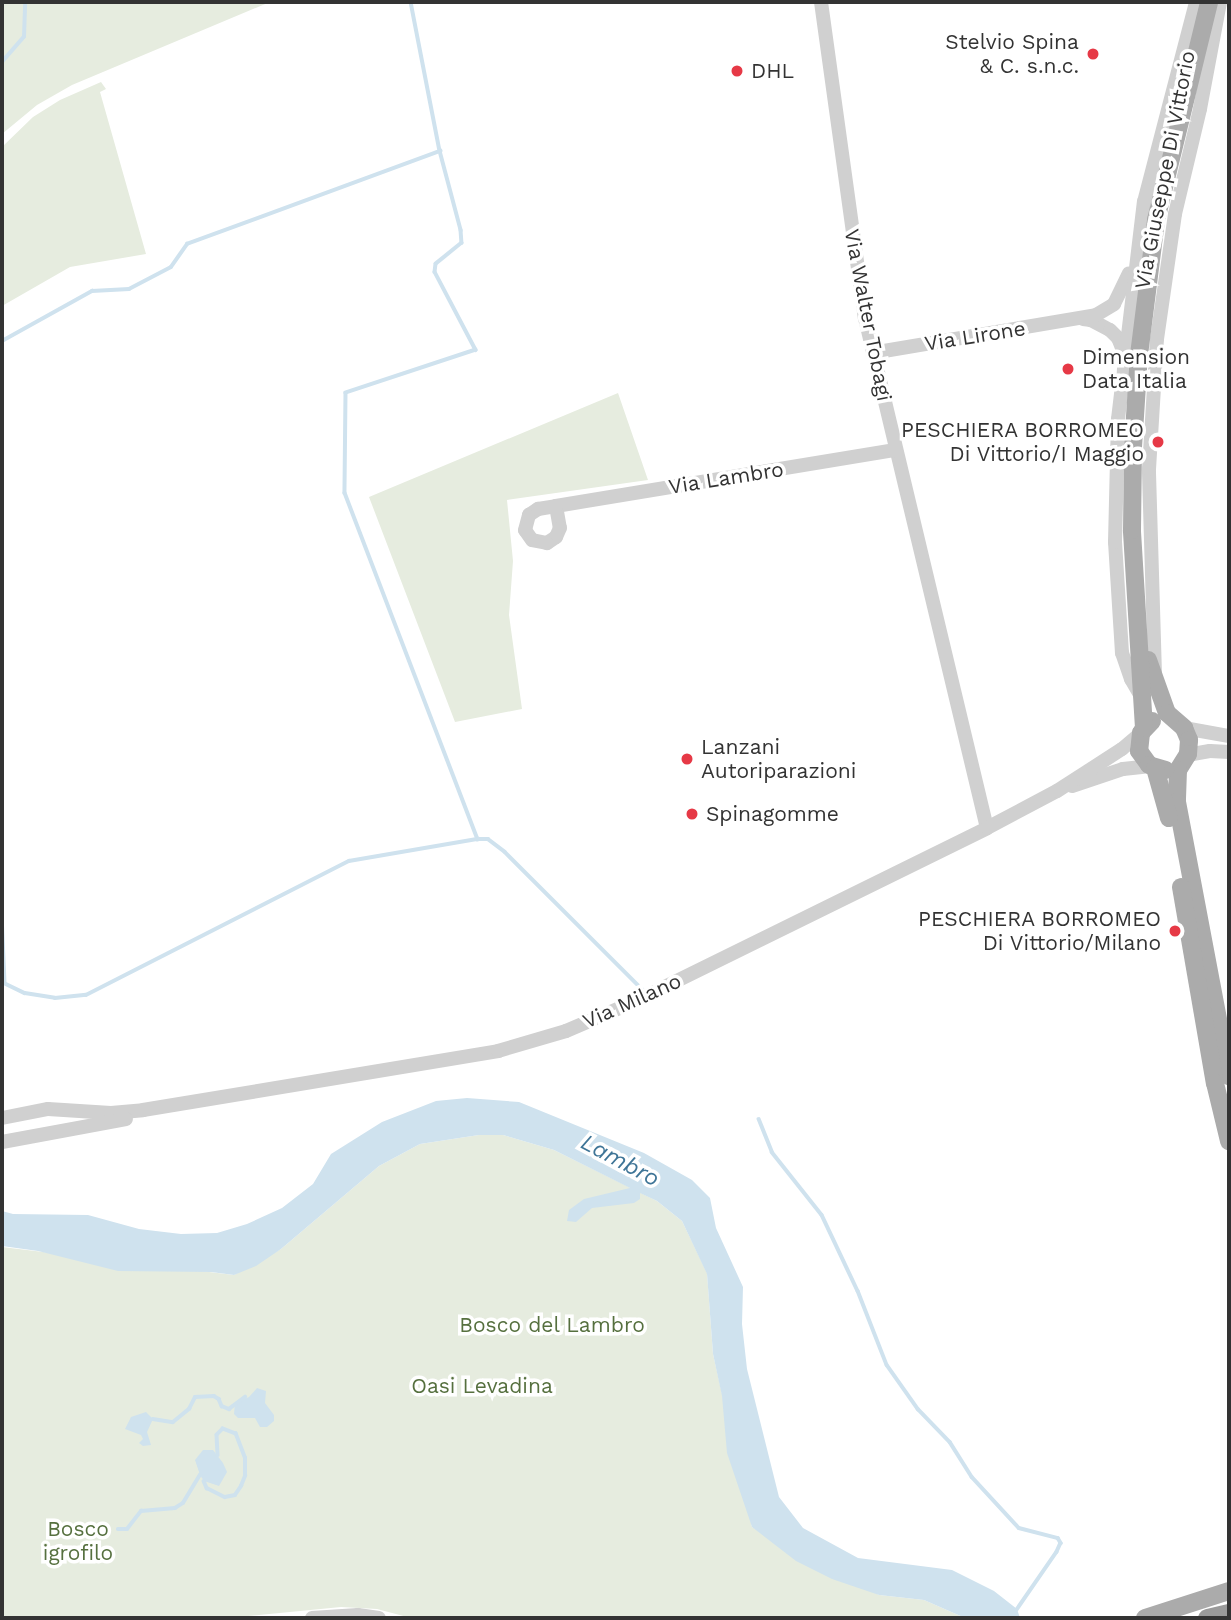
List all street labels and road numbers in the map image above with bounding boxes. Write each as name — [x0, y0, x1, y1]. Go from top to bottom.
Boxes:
street label: Via Giuseppe Di Vittorio — [1129, 48, 1201, 292]
street label: Via Walter Tobagi — [839, 226, 897, 404]
street label: Via Lirone — [922, 316, 1028, 356]
street label: Via Lambro — [666, 456, 786, 500]
street label: Via Milano — [579, 968, 685, 1034]

